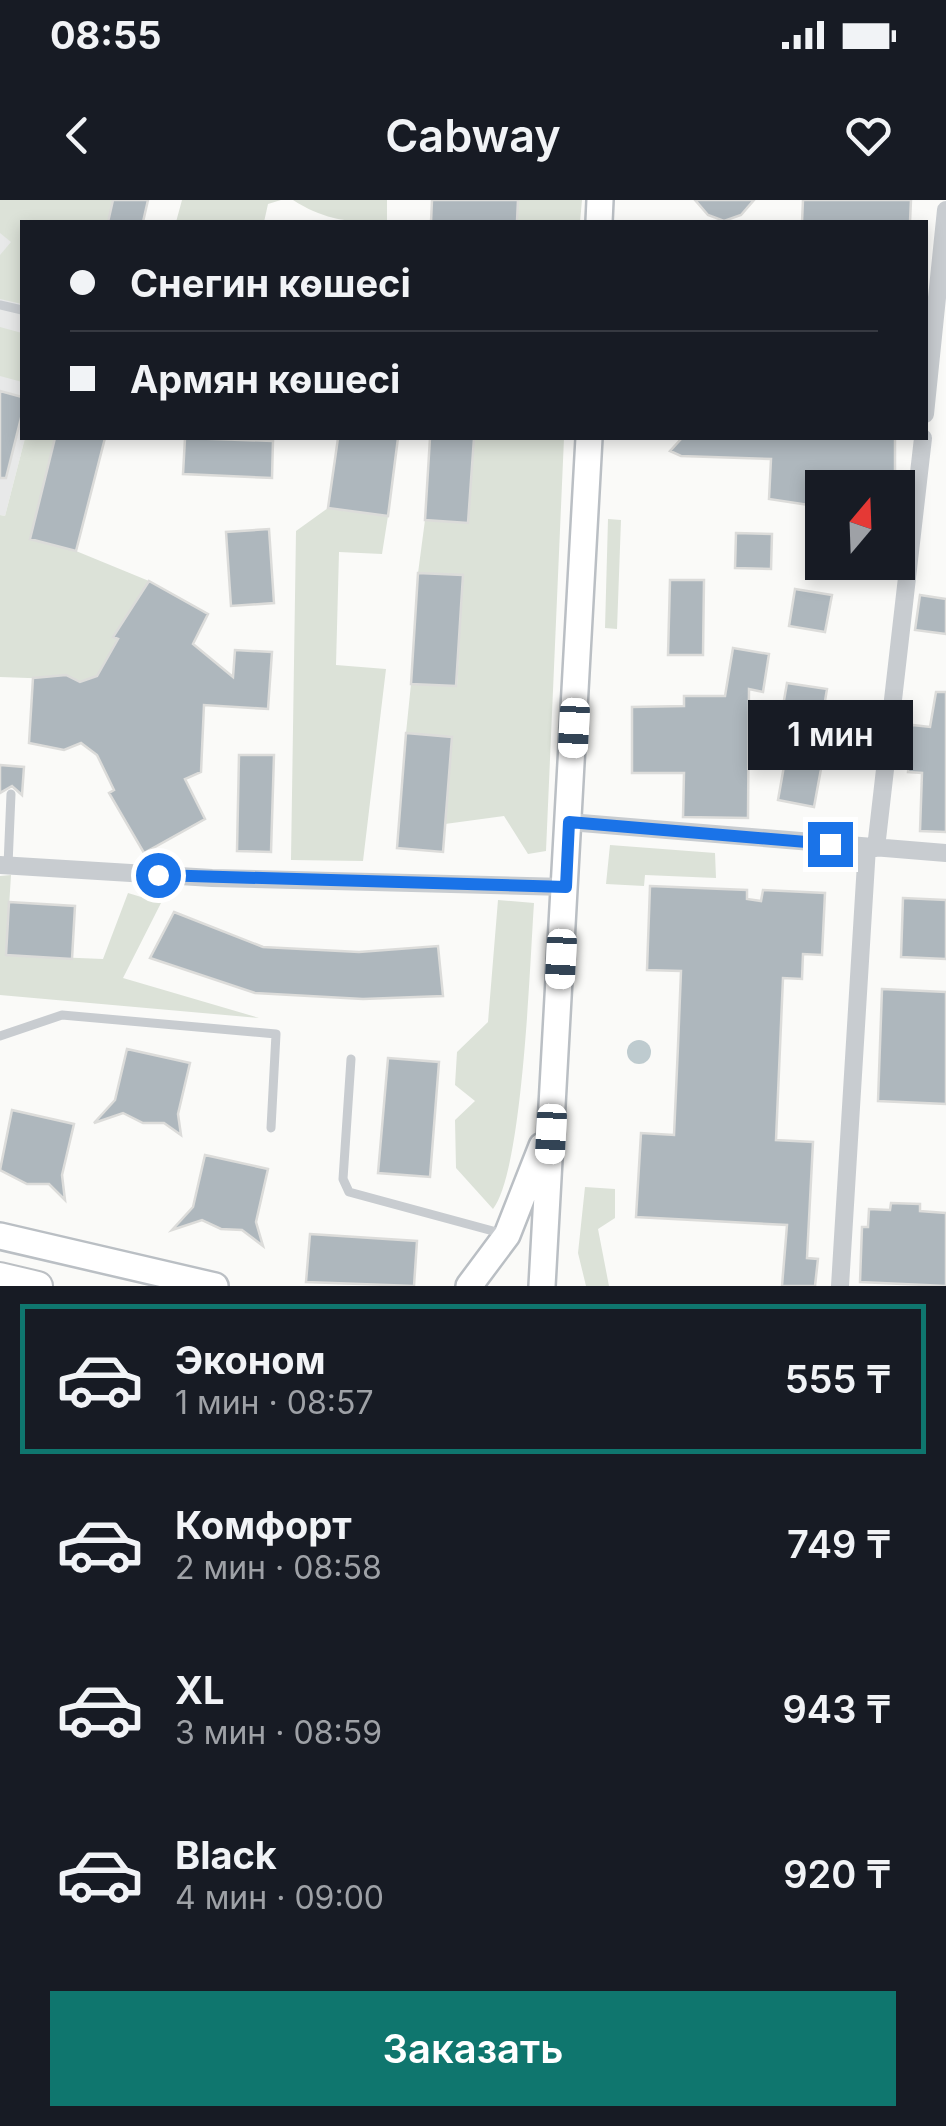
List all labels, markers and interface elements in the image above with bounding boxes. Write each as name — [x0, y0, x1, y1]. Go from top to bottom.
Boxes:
text: 08:55 — [50, 12, 162, 58]
icon: back — [50, 108, 105, 163]
text: Cabway — [385, 108, 561, 163]
icon: heart — [841, 108, 896, 163]
text: Снегин көшесі — [130, 260, 411, 306]
text: Армян көшесі — [130, 356, 400, 402]
north arrow — [805, 470, 915, 580]
map controls — [805, 470, 915, 580]
car — [557, 697, 591, 759]
callout: 1 мин — [748, 699, 912, 769]
text: 1 мин — [787, 715, 874, 754]
route end — [808, 822, 853, 867]
route start — [136, 853, 181, 898]
car — [544, 928, 578, 990]
car — [534, 1103, 568, 1165]
icon: car — [55, 1334, 145, 1424]
text: Эконом — [175, 1337, 326, 1383]
text: 555 ₸ — [785, 1356, 891, 1402]
text: 1 мин · 08:57 — [175, 1383, 373, 1422]
icon: car — [55, 1499, 145, 1589]
text: Комфорт — [175, 1502, 352, 1548]
text: 749 ₸ — [787, 1521, 891, 1567]
text: 2 мин · 08:58 — [175, 1548, 382, 1587]
icon: car — [55, 1664, 145, 1754]
text: XL — [175, 1667, 225, 1713]
text: 943 ₸ — [783, 1686, 891, 1732]
text: 3 мин · 08:59 — [175, 1713, 382, 1752]
icon: car — [55, 1829, 145, 1919]
text: Black — [175, 1832, 277, 1878]
text: 920 ₸ — [783, 1851, 891, 1897]
text: 4 мин · 09:00 — [175, 1878, 384, 1917]
button: Заказать — [50, 1991, 896, 2106]

